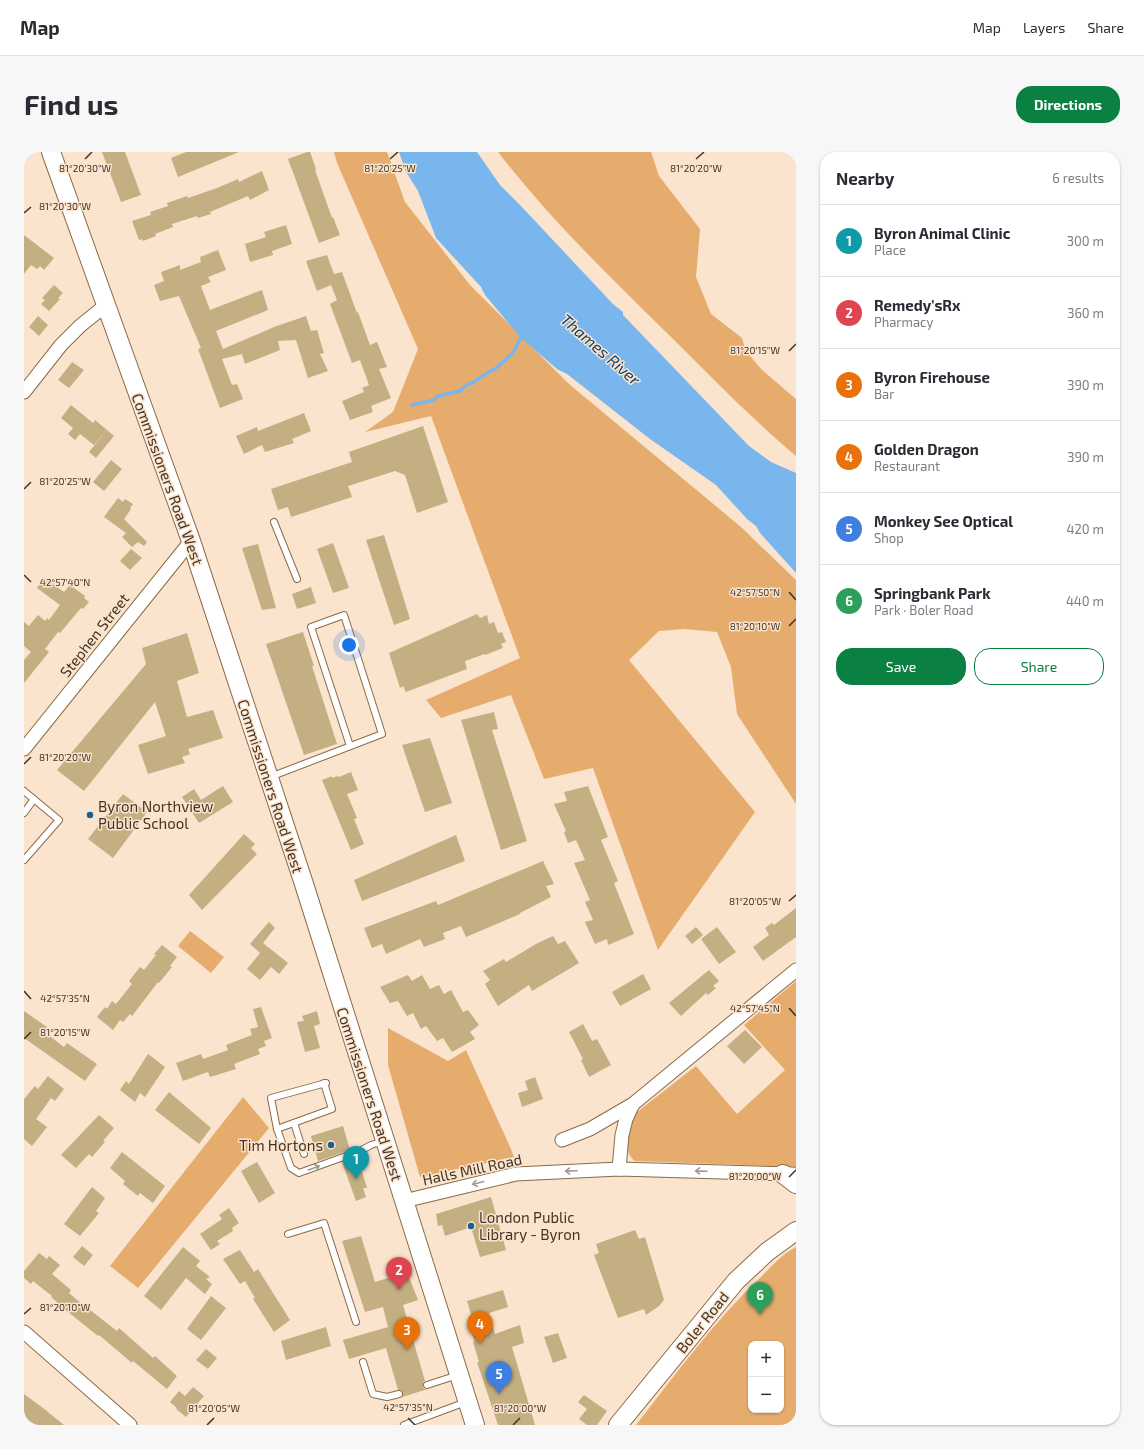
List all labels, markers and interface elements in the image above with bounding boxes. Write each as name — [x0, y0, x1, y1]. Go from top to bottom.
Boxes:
text: Map — [20, 16, 60, 39]
text: Map — [973, 19, 1001, 36]
text: Layers — [1023, 19, 1065, 36]
text: Share — [1087, 19, 1124, 36]
button: Directions — [1016, 86, 1120, 123]
text: Find us — [24, 87, 118, 121]
text: 81°20'30"W — [59, 162, 112, 174]
text: 81°20'25"W — [364, 162, 416, 174]
text: 81°20'20"W — [670, 162, 723, 174]
text: Nearby — [836, 168, 894, 188]
text: 6 results — [1052, 170, 1104, 186]
text: 81°20'30"W — [39, 200, 92, 212]
text: Byron Animal Clinic — [874, 224, 1010, 242]
text: 1 — [846, 233, 852, 249]
text: 300 m — [1067, 233, 1104, 249]
text: Place — [874, 242, 906, 258]
text: Remedy'sRx — [874, 296, 961, 314]
text: 2 — [845, 305, 853, 321]
text: 360 m — [1067, 305, 1104, 321]
water label: Thames River — [557, 309, 645, 389]
text: Pharmacy — [874, 314, 933, 330]
text: 81°20'15"W — [730, 344, 780, 356]
text: Byron Firehouse — [874, 368, 990, 386]
text: 3 — [845, 377, 853, 393]
text: 390 m — [1067, 377, 1104, 393]
text: Bar — [874, 386, 894, 402]
street label: Commissioners Road West — [129, 391, 208, 568]
text: Golden Dragon — [874, 440, 979, 458]
text: 4 — [845, 449, 853, 465]
text: 390 m — [1067, 449, 1104, 465]
text: Restaurant — [874, 458, 940, 474]
text: 81°20'25"W — [39, 475, 91, 487]
text: Monkey See Optical — [874, 512, 1013, 530]
text: 5 — [845, 521, 853, 537]
text: 420 m — [1067, 521, 1104, 537]
text: Shop — [874, 530, 904, 546]
text: 42°57'40"N — [40, 576, 90, 588]
text: Springbank Park — [874, 584, 991, 602]
text: 42°57'50"N — [730, 586, 780, 598]
street label: Stephen Street — [56, 589, 132, 680]
text: 6 — [845, 593, 853, 609]
text: 440 m — [1066, 593, 1104, 609]
text: Park · Boler Road — [874, 602, 973, 618]
text: 81°20'10"W — [730, 620, 781, 632]
your location — [339, 635, 359, 655]
button: Save — [836, 648, 966, 685]
button: Share — [974, 648, 1104, 685]
street label: Commissioners Road West — [234, 697, 308, 875]
text: 81°20'20"W — [39, 751, 92, 763]
place label: Byron Northview Public School — [98, 797, 213, 832]
marker: Byron Northview Public School — [85, 810, 95, 820]
text: 81°20'05"W — [729, 895, 781, 907]
text: 42°57'35"N — [40, 992, 90, 1004]
text: 42°57'45"N — [730, 1002, 780, 1014]
street label: Commissioners Road West — [333, 1005, 407, 1183]
text: 81°20'15"W — [40, 1026, 90, 1038]
place label: Tim Hortons — [239, 1136, 323, 1154]
marker: Tim Hortons — [326, 1140, 336, 1150]
pin: 1 — [343, 1146, 369, 1179]
street label: Halls Mill Road — [421, 1150, 523, 1188]
one-way arrow — [308, 1163, 320, 1171]
one-way arrow — [565, 1167, 578, 1175]
one-way arrow — [695, 1168, 708, 1175]
text: 81°20'00"W — [729, 1170, 782, 1182]
one-way arrow — [472, 1179, 485, 1187]
place label: London Public Library - Byron — [479, 1208, 581, 1243]
marker: London Public Library - Byron — [466, 1221, 476, 1231]
pin: 2 — [386, 1257, 412, 1290]
pin: 6 — [747, 1282, 773, 1315]
street label: Boler Road — [672, 1288, 732, 1356]
text: 81°20'10"W — [40, 1301, 91, 1313]
pin: 4 — [467, 1311, 493, 1344]
pin: 3 — [394, 1317, 420, 1350]
map controls — [748, 1341, 784, 1413]
button: + — [748, 1341, 784, 1377]
pin: 5 — [486, 1361, 512, 1394]
button: − — [748, 1377, 784, 1413]
text: 42°57'35"N — [383, 1401, 433, 1413]
text: 81°20'05"W — [188, 1402, 240, 1414]
text: 81°20'00"W — [494, 1402, 547, 1414]

